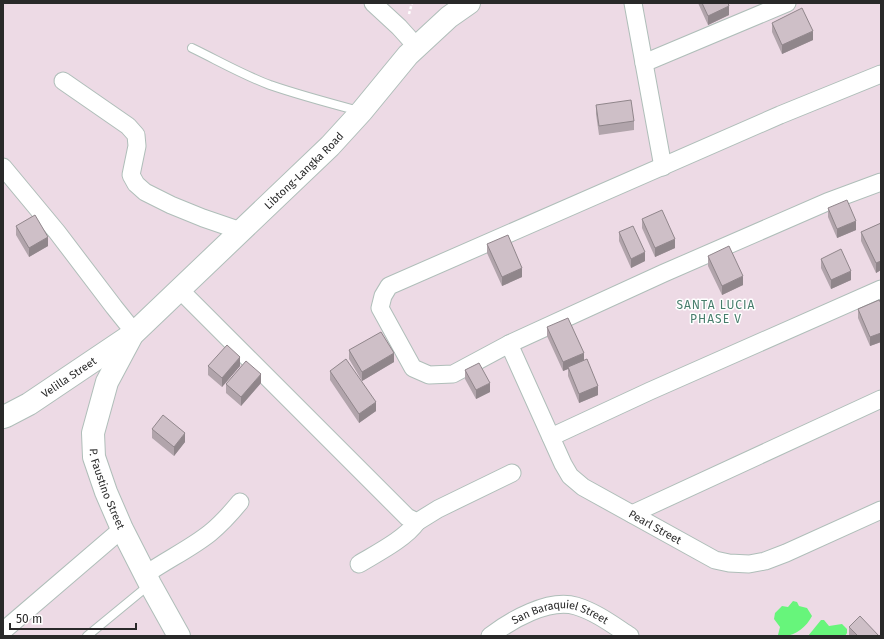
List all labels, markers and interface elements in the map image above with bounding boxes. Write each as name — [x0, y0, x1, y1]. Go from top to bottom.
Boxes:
street label: Libtong-Langka Road — [262, 130, 347, 212]
district label: SANTA LUCIA PHASE V — [677, 298, 755, 326]
street label: Velilla Street — [39, 355, 99, 401]
street label: P. Faustino Street — [87, 448, 127, 531]
street label: Pearl Street — [626, 508, 684, 547]
text: San Baraquiel Street — [510, 598, 611, 627]
scale bar — [10, 605, 136, 631]
text: 50 m — [16, 612, 42, 626]
street label: San Baraquiel Street — [509, 617, 611, 631]

